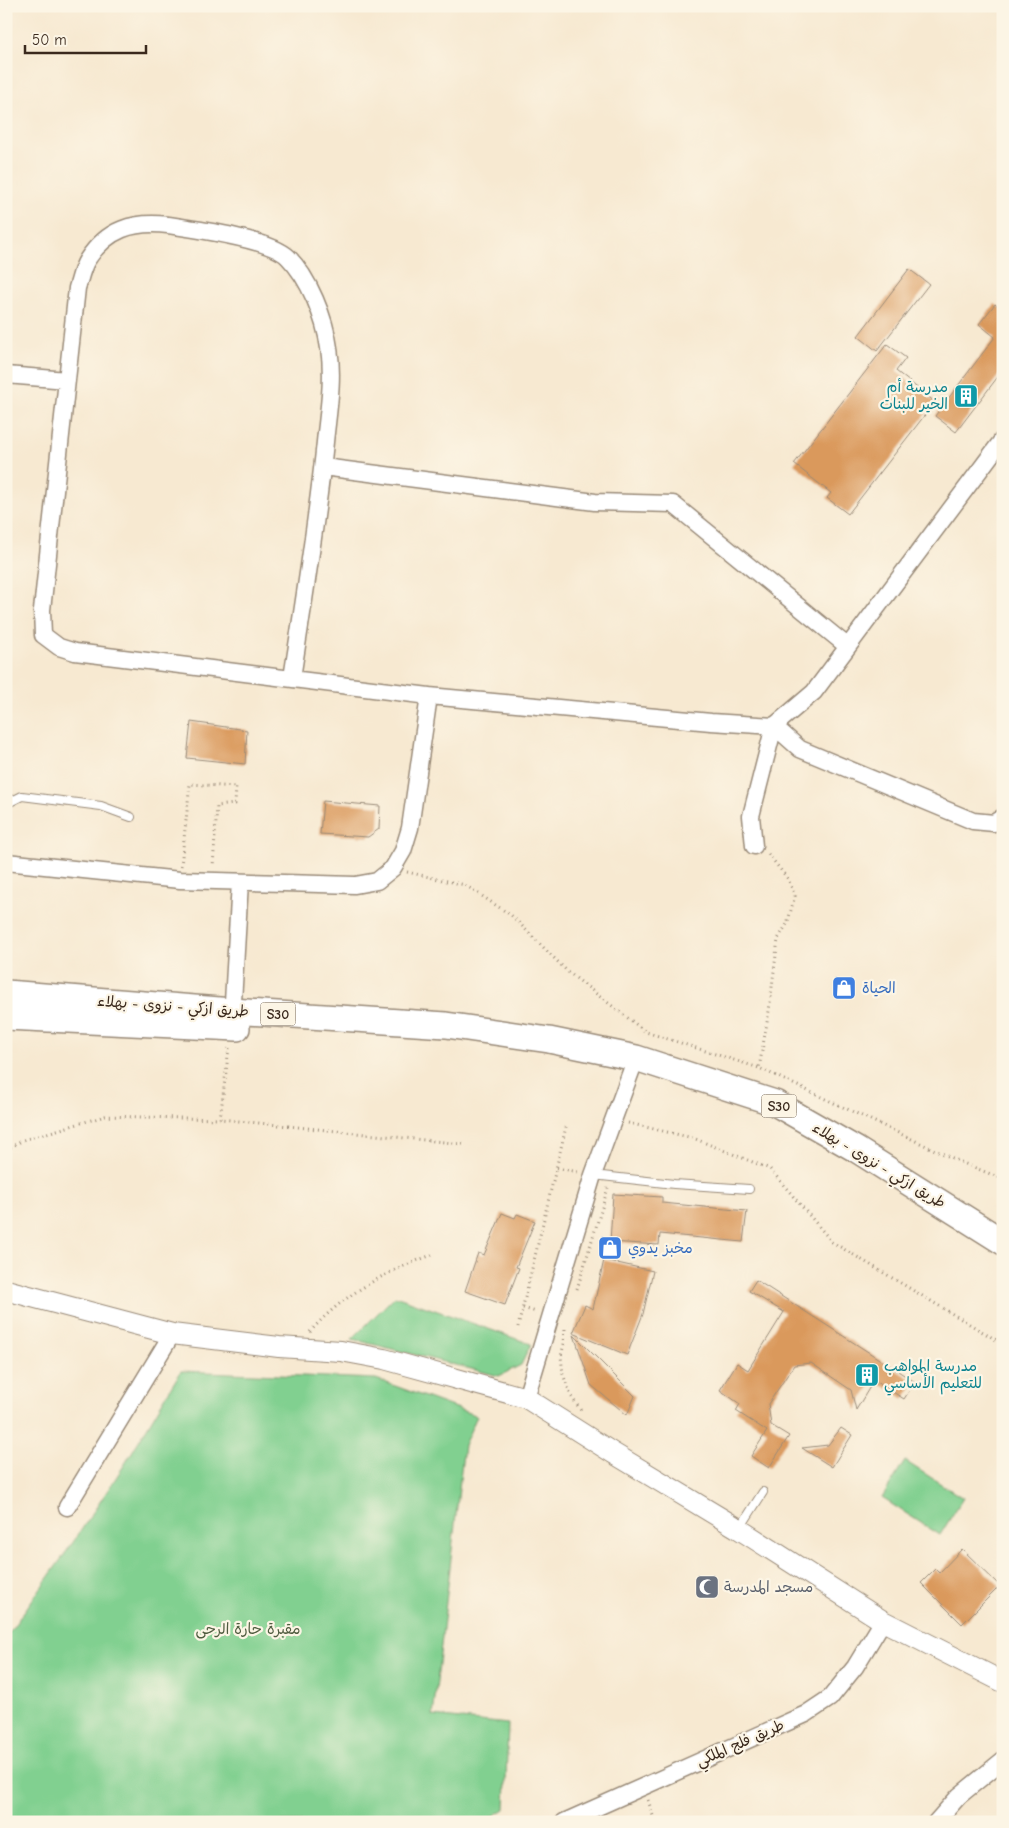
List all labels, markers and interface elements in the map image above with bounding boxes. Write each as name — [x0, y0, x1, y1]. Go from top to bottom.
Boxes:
scale bar — [25, 22, 146, 54]
text: 50 m — [32, 31, 67, 49]
place label: مدرسة أم الخير للبنات — [880, 378, 948, 413]
building icon: مدرسة أم الخير للبنات — [953, 383, 979, 409]
shop icon: الحياة — [831, 975, 857, 1001]
place label: الحياة — [862, 979, 896, 997]
street label: طريق ازكي - نزوى - بهلاء — [96, 992, 249, 1024]
road number: S30 — [260, 1002, 296, 1026]
road number: S30 — [762, 1094, 796, 1118]
street label: طريق ازكي - نزوى - بهلاء — [807, 1118, 949, 1215]
shop icon: مخبز يدوي — [597, 1235, 623, 1261]
place label: مخبز يدوي — [628, 1239, 693, 1259]
place label: مدرسة المواهب للتعليم الأساسي — [884, 1357, 982, 1396]
building icon: مدرسة المواهب للتعليم الأساسي — [854, 1362, 880, 1388]
mosque icon: مسجد المدرسة — [694, 1574, 720, 1600]
place label: مسجد المدرسة — [724, 1578, 813, 1596]
park label: مقبرة حارة الرحى — [195, 1620, 301, 1639]
street label: طريق فلج الملكي — [693, 1716, 788, 1774]

